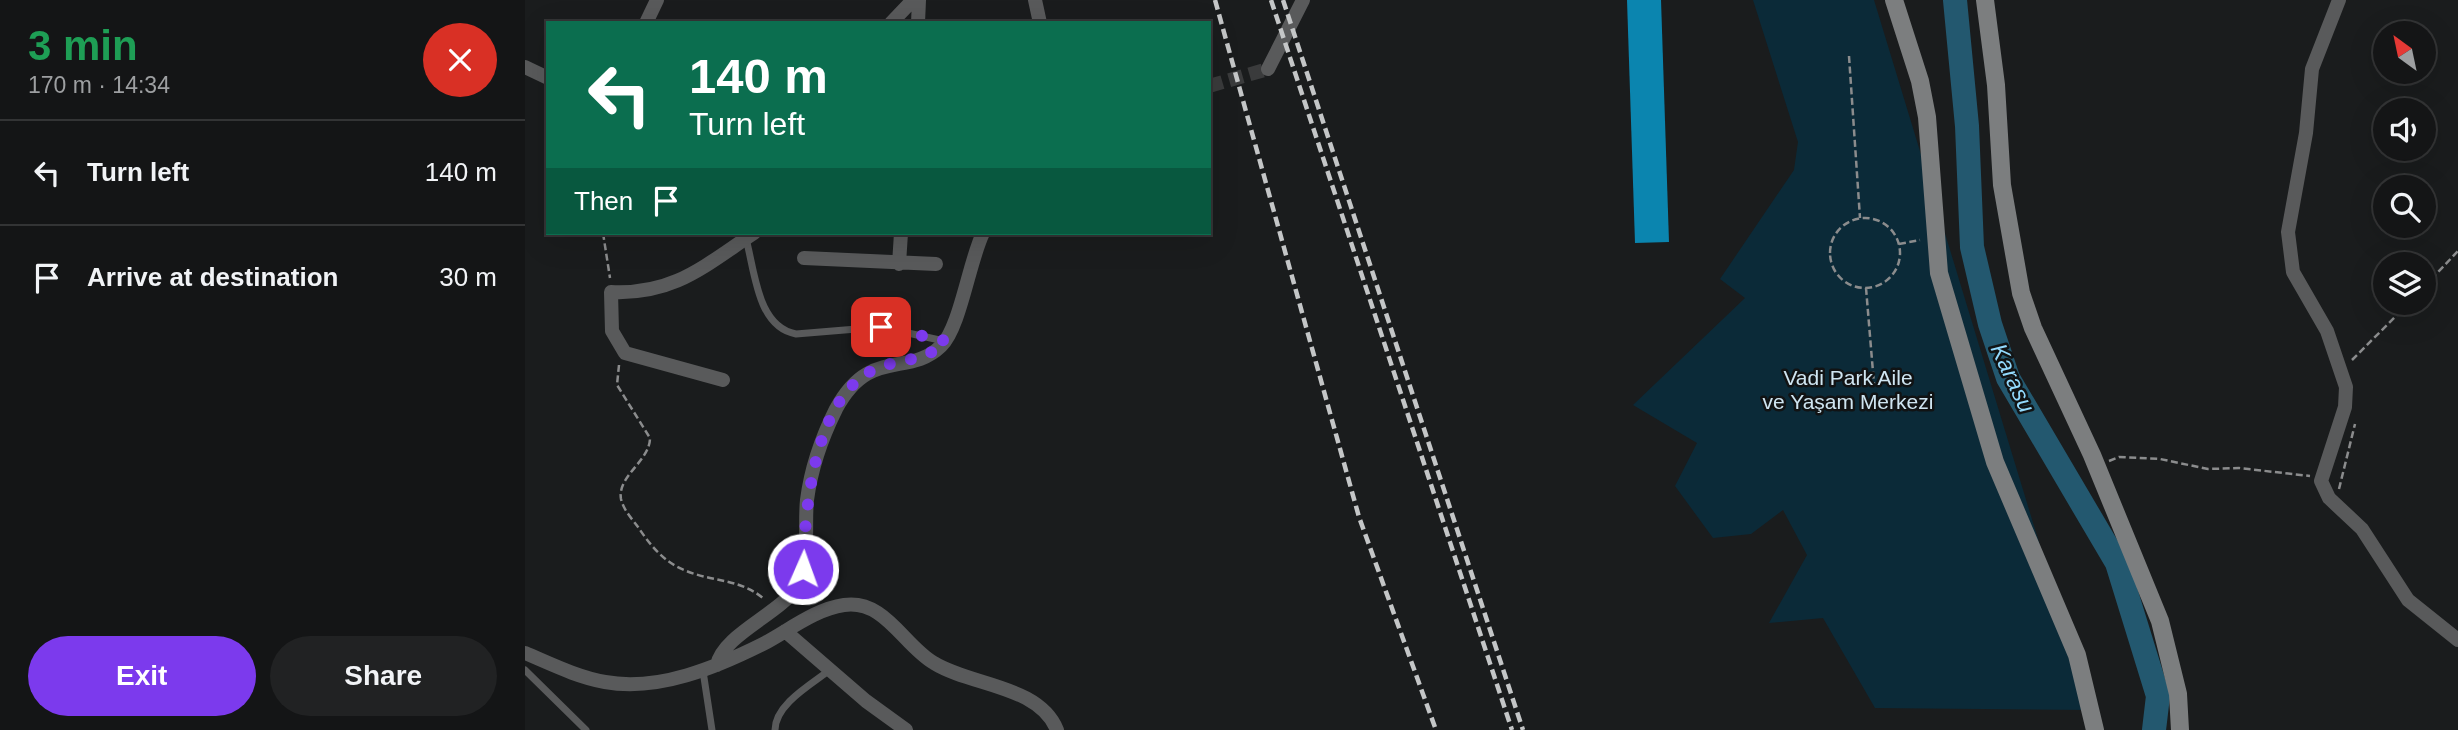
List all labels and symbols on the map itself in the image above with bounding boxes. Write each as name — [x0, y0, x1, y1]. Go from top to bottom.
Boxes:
north arrow — [2373, 21, 2436, 84]
pin — [851, 297, 911, 357]
water label: Karasu — [1986, 339, 2040, 417]
park label: Vadi Park Aile ve Yaşam Merkezi — [1763, 366, 1933, 413]
position arrow — [766, 532, 840, 606]

